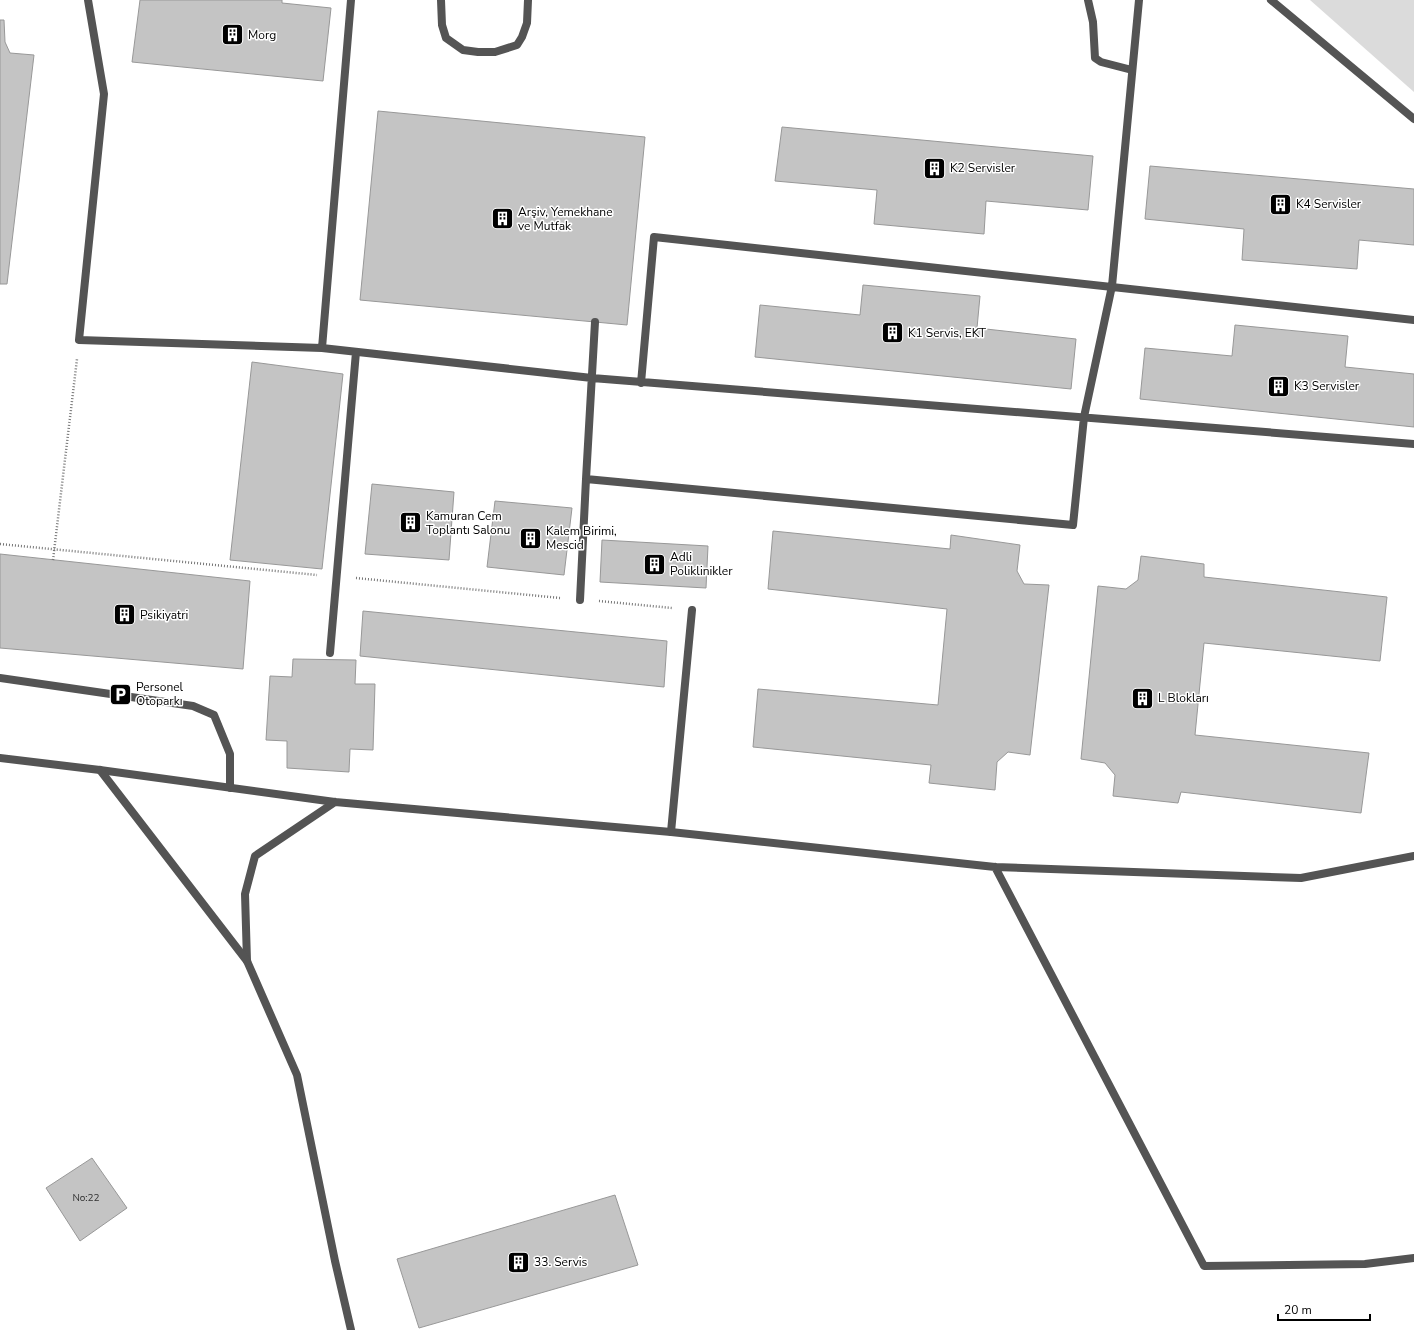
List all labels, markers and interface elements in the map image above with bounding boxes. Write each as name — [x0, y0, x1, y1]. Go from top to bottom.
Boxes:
building icon: Morg — [219, 22, 245, 48]
place label: Morg — [248, 27, 276, 43]
building icon: K2 Servisler — [921, 155, 947, 181]
place label: K2 Servisler — [950, 160, 1016, 176]
building icon: K4 Servisler — [1267, 191, 1293, 217]
place label: K4 Servisler — [1296, 196, 1362, 212]
place label: Arşiv, Yemekhane ve Mutfak — [518, 204, 613, 234]
building icon: Arşiv, Yemekhane ve Mutfak — [489, 206, 515, 232]
building icon: K1 Servis, EKT — [879, 320, 905, 346]
place label: K1 Servis, EKT — [908, 325, 987, 341]
building icon: K3 Servisler — [1265, 373, 1291, 399]
place label: K3 Servisler — [1294, 378, 1360, 394]
place label: Kamuran Cem Toplantı Salonu — [426, 508, 510, 538]
building icon: Kamuran Cem Toplantı Salonu — [397, 510, 423, 536]
place label: Kalem Birimi, Mescid — [546, 523, 617, 553]
building icon: Kalem Birimi, Mescid — [517, 525, 543, 551]
place label: Adli Poliklinikler — [670, 549, 733, 579]
building icon: Adli Poliklinikler — [641, 551, 667, 577]
building icon: Psikiyatri — [111, 602, 137, 628]
place label: Psikiyatri — [140, 607, 188, 623]
place label: Personel Otoparkı — [136, 679, 184, 709]
parking icon: Personel Otoparkı — [108, 681, 134, 707]
building icon: L Blokları — [1130, 685, 1156, 711]
place label: L Blokları — [1158, 690, 1209, 706]
house number: No:22 — [72, 1191, 100, 1205]
building icon: 33. Servis — [505, 1249, 531, 1275]
place label: 33. Servis — [534, 1254, 588, 1270]
scale bar — [1278, 1296, 1370, 1322]
text: 20 m — [1284, 1302, 1312, 1318]

